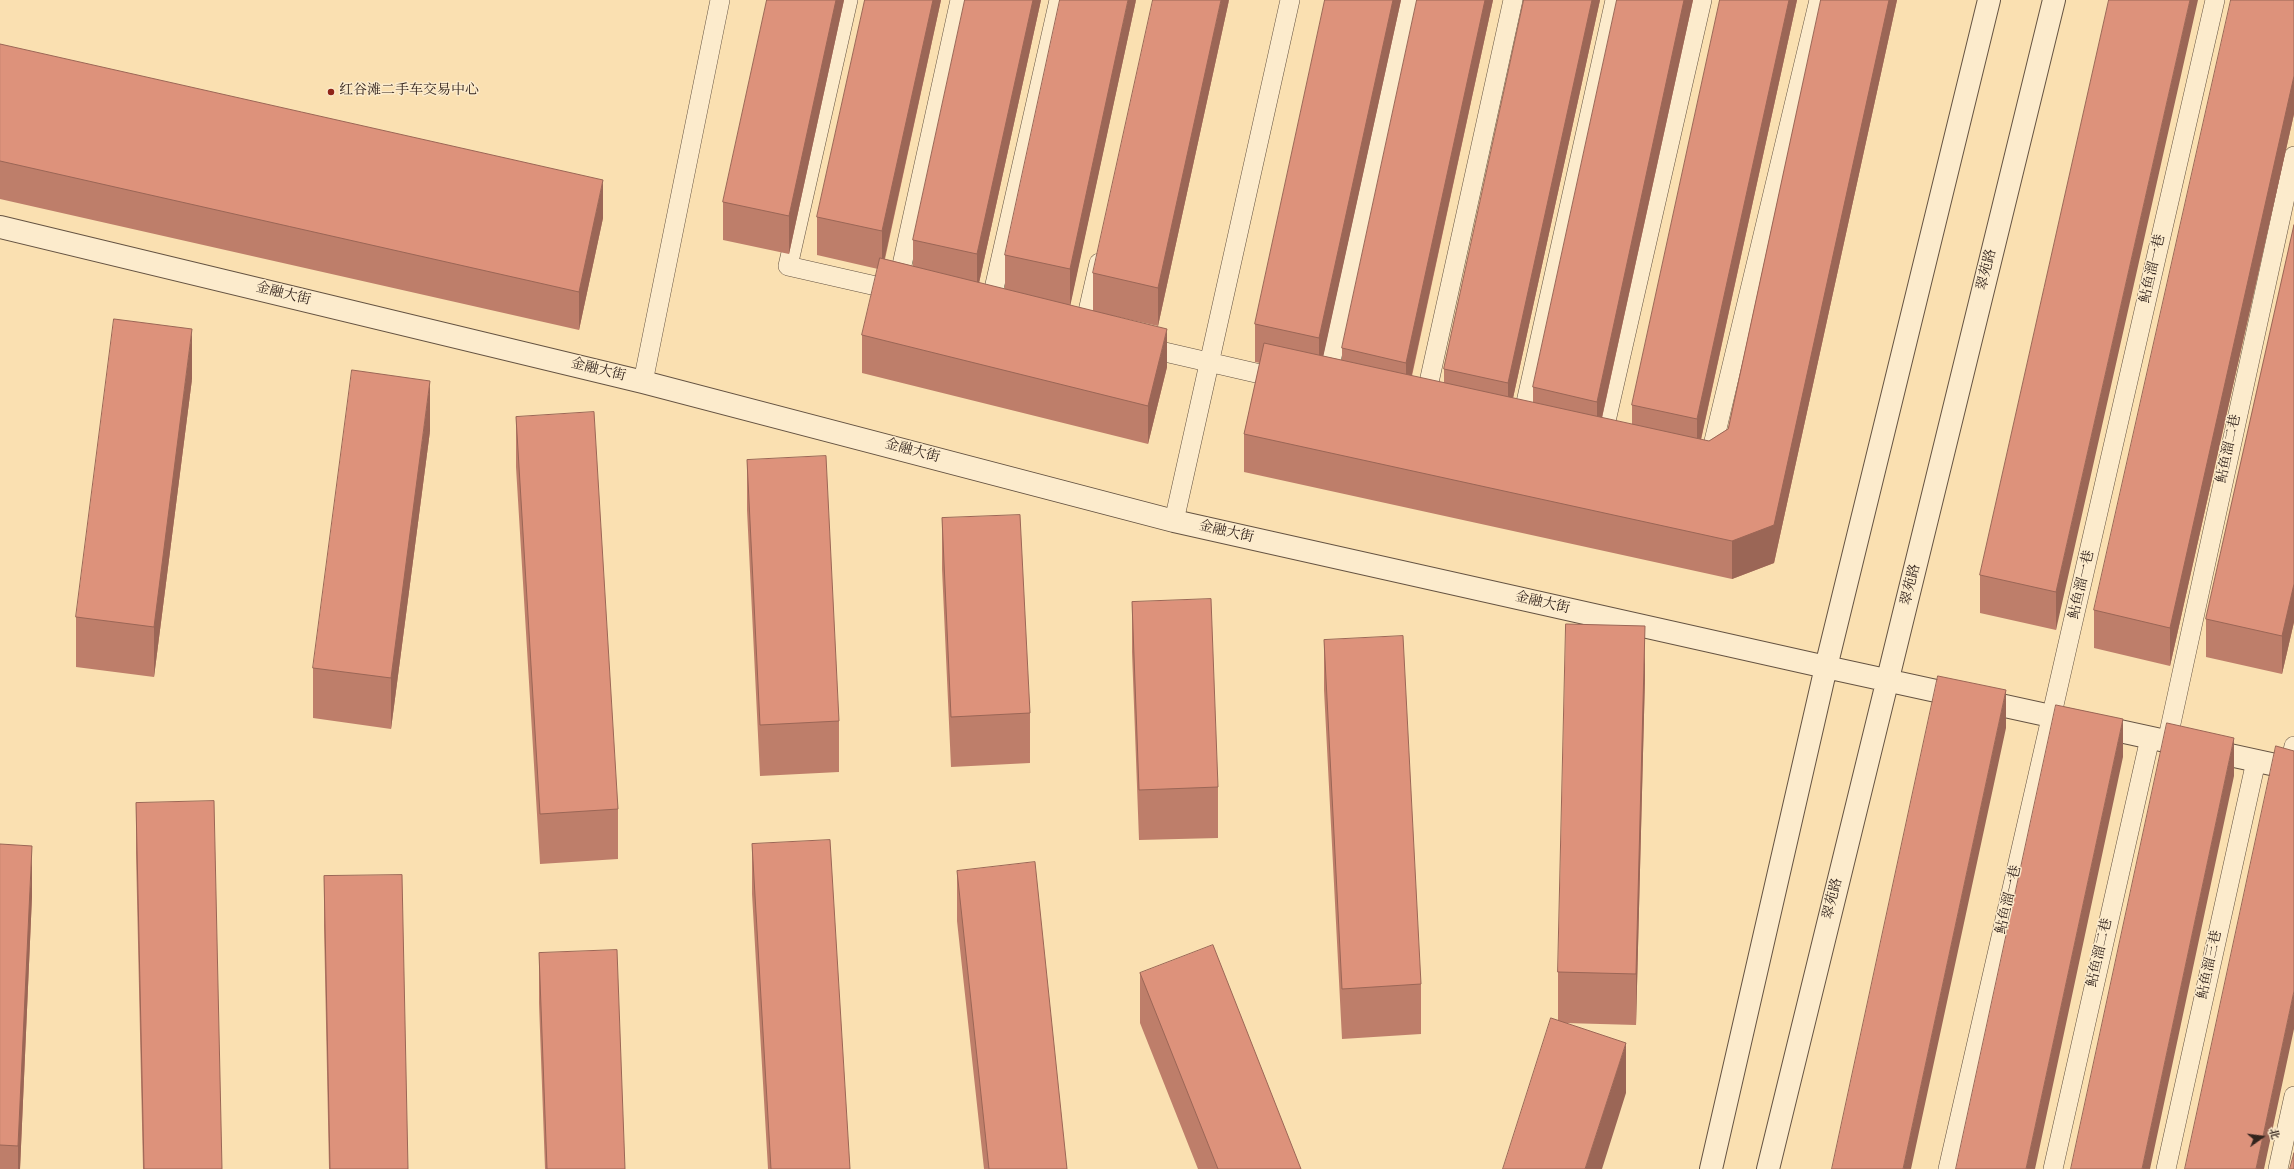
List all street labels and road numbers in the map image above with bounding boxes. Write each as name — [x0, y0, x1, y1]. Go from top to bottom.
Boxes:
street label: 鲇鱼溜一巷 — [2138, 233, 2170, 305]
street label: 翠苑路 — [1975, 248, 2001, 292]
street label: 金融大街 — [254, 280, 312, 310]
street label: 金融大街 — [569, 356, 627, 386]
street label: 鲇鱼溜二巷 — [2215, 413, 2245, 485]
street label: 金融大街 — [883, 437, 941, 467]
street label: 金融大街 — [1197, 519, 1255, 547]
street label: 鲇鱼溜一巷 — [2067, 549, 2099, 621]
street label: 翠苑路 — [1899, 563, 1925, 607]
street label: 金融大街 — [1513, 590, 1571, 618]
street label: 鲇鱼溜一巷 — [1994, 864, 2026, 936]
street label: 翠苑路 — [1821, 877, 1847, 921]
street label: 鲇鱼溜二巷 — [2085, 917, 2117, 989]
street label: 鲇鱼溜三巷 — [2196, 929, 2226, 1001]

